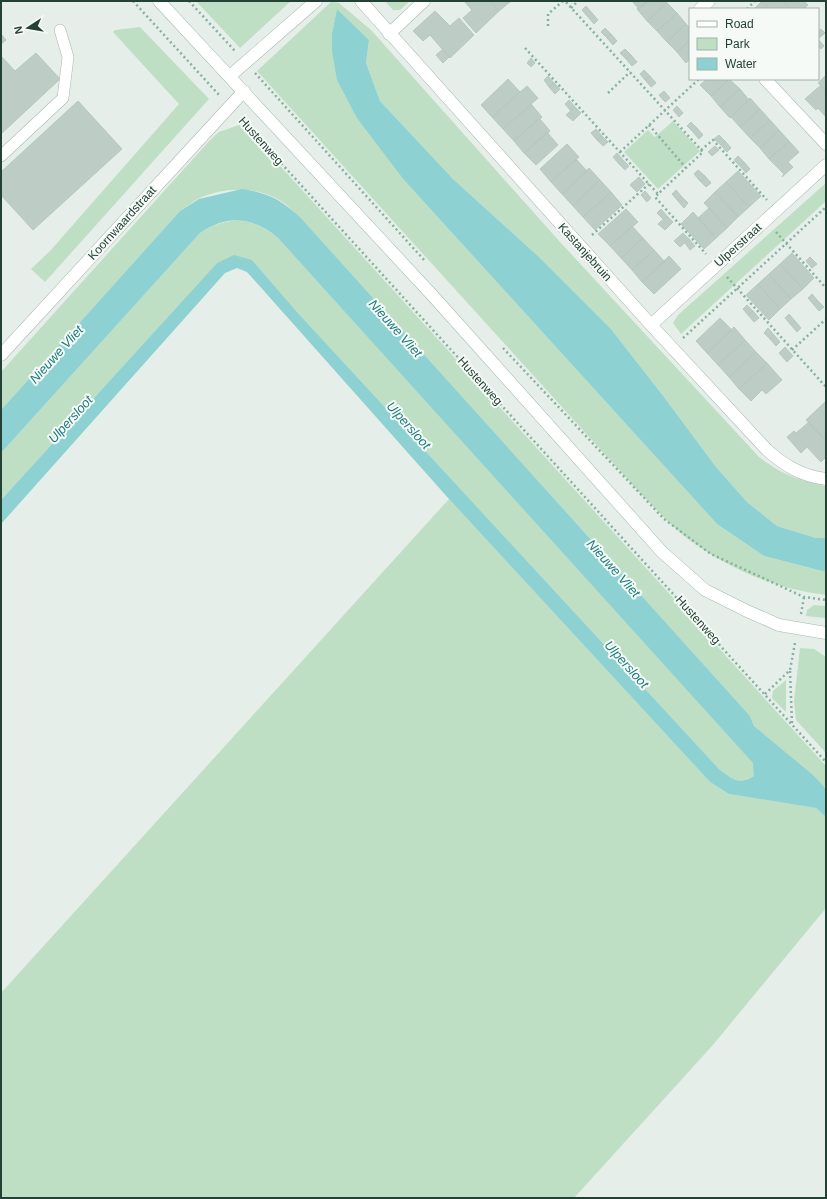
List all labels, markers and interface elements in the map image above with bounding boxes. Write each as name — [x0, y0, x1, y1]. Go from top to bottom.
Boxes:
north arrow — [8, 8, 48, 48]
legend — [689, 8, 819, 80]
text: Road — [725, 17, 754, 31]
text: N — [12, 25, 25, 35]
text: Park — [725, 37, 751, 51]
text: Water — [725, 57, 757, 71]
street label: Hustenweg — [236, 114, 286, 168]
street label: Koornwaardstraat — [85, 183, 159, 263]
street label: Kastanjebruin — [555, 220, 615, 284]
street label: Ulperstraat — [712, 220, 765, 270]
water label: Nieuwe Vliet — [366, 296, 426, 361]
water label: Nieuwe Vliet — [27, 321, 87, 386]
street label: Hustenweg — [455, 354, 505, 408]
water label: Ulpersloot — [45, 392, 96, 446]
water label: Ulpersloot — [383, 399, 435, 453]
water label: Nieuwe Vliet — [584, 536, 644, 601]
street label: Hustenweg — [673, 593, 723, 647]
water label: Ulpersloot — [601, 638, 653, 692]

